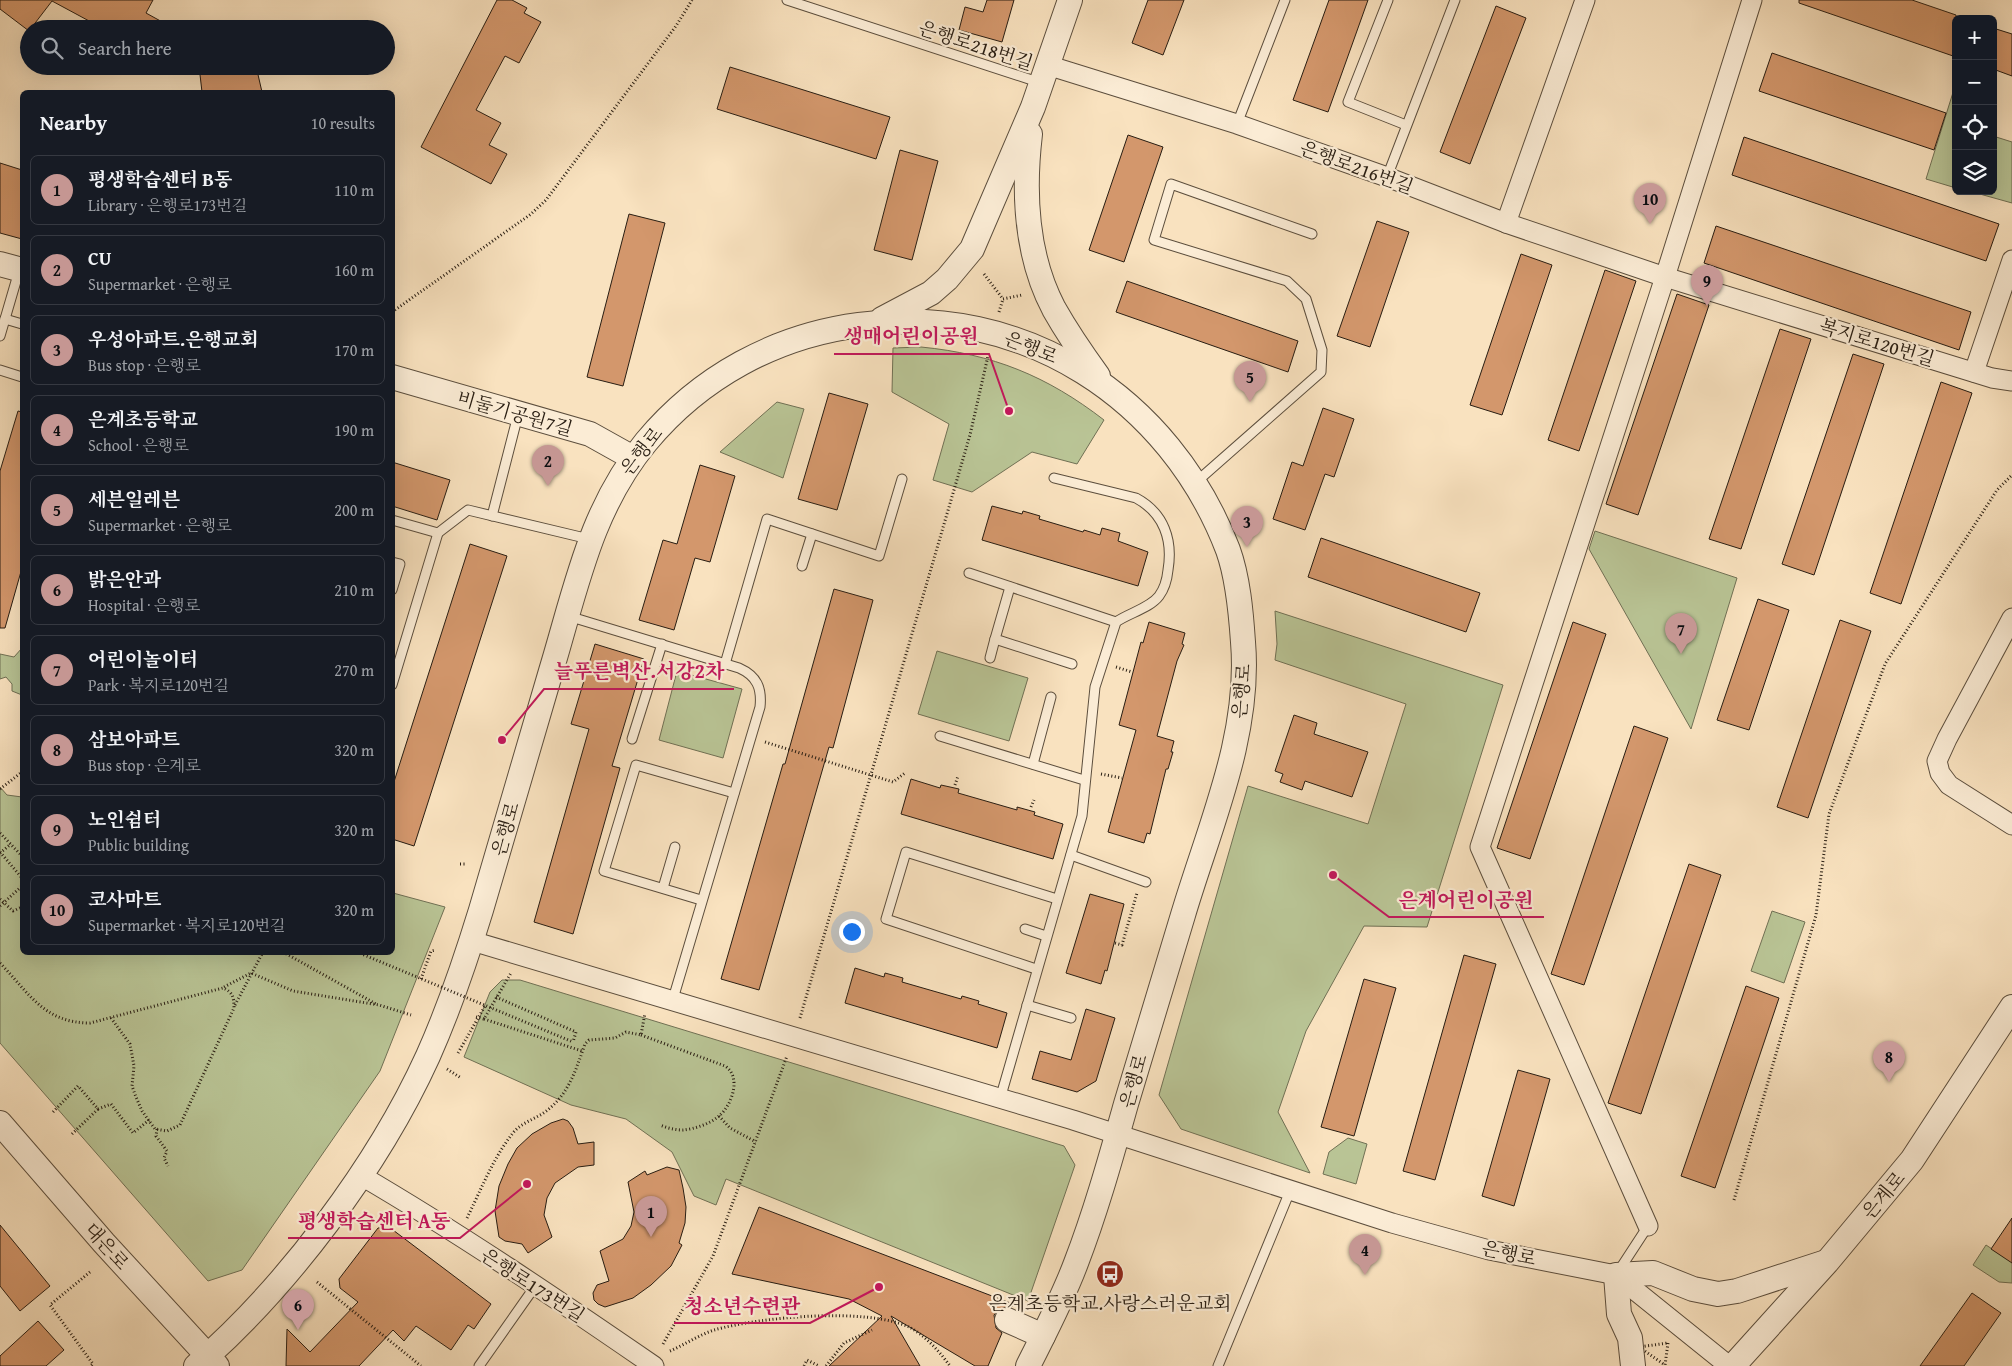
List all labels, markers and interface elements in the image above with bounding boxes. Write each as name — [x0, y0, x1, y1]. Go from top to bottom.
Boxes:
street label: 은행로218번길 — [915, 13, 1037, 77]
map controls — [1952, 15, 1997, 195]
button: + — [1952, 15, 1997, 60]
search box — [20, 20, 395, 75]
icon: search — [38, 34, 66, 62]
text: Search here — [78, 34, 172, 62]
button: − — [1952, 60, 1997, 105]
button: locate — [1952, 105, 1997, 150]
text: Nearby — [40, 107, 107, 138]
text: 10 results — [311, 111, 375, 135]
street label: 은행로216번길 — [1296, 133, 1418, 201]
button: layers — [1952, 150, 1997, 195]
text: 평생학습센터 B동 — [88, 165, 232, 193]
text: 1 — [53, 178, 61, 202]
text: 110 m — [334, 178, 374, 202]
pin: 10 — [1634, 183, 1666, 224]
text: Library · 은행로173번길 — [88, 193, 247, 217]
text: CU — [88, 244, 112, 272]
text: 2 — [53, 258, 61, 282]
text: 160 m — [334, 258, 374, 282]
pin: 9 — [1691, 265, 1723, 306]
text: Supermarket · 은행로 — [88, 272, 231, 296]
street label: 복지로120번길 — [1816, 311, 1938, 373]
callout: 생매어린이공원 — [834, 319, 989, 354]
text: 생매어린이공원 — [843, 321, 979, 350]
street label: 은행로 — [1000, 324, 1062, 370]
text: 우성아파트.은행교회 — [88, 325, 259, 353]
text: 3 — [53, 338, 61, 362]
text: 170 m — [334, 338, 374, 362]
text: Bus stop · 은행로 — [88, 353, 200, 377]
pin: 5 — [1234, 361, 1266, 402]
street label: 비둘기공원7길 — [454, 383, 576, 443]
text: 은계초등학교 — [88, 405, 198, 433]
text: 4 — [53, 418, 61, 442]
text: 190 m — [334, 418, 374, 442]
street label: 은행로 — [613, 421, 669, 481]
text: School · 은행로 — [88, 433, 189, 457]
pin: 2 — [532, 445, 564, 486]
text: 세븐일레븐 — [88, 485, 180, 513]
text: 5 — [53, 498, 61, 522]
text: 200 m — [334, 498, 374, 522]
pin: 3 — [1231, 506, 1263, 547]
text: Supermarket · 은행로 — [88, 513, 231, 537]
text: 밝은안과 — [88, 565, 161, 593]
text: 6 — [53, 578, 61, 602]
text: 210 m — [334, 578, 374, 602]
text: Hospital · 은행로 — [88, 593, 200, 617]
pin: 7 — [1665, 613, 1697, 654]
text: 어린이놀이터 — [88, 645, 198, 673]
callout: 늘푸른벽산.서강2차 — [544, 654, 734, 689]
text: 늘푸른벽산.서강2차 — [554, 656, 725, 685]
text: 7 — [53, 658, 61, 682]
text: 270 m — [334, 658, 374, 682]
street label: 은행로 — [1225, 662, 1257, 720]
text: Park · 복지로120번길 — [88, 673, 229, 697]
text: 삼보아파트 — [88, 725, 180, 753]
text: 8 — [53, 738, 61, 762]
text: 320 m — [334, 738, 374, 762]
text: Bus stop · 은계로 — [88, 753, 200, 777]
street label: 은행로 — [484, 799, 526, 859]
text: 노인쉼터 — [88, 805, 161, 833]
text: 9 — [53, 818, 61, 842]
text: 320 m — [334, 818, 374, 842]
text: Public building — [88, 833, 189, 857]
callout: 은계어린이공원 — [1389, 882, 1544, 917]
text: 코사마트 — [88, 885, 161, 913]
text: 은계어린이공원 — [1398, 885, 1534, 914]
text: 10 — [49, 898, 65, 922]
text: 320 m — [334, 898, 374, 922]
text: Supermarket · 복지로120번길 — [88, 913, 285, 937]
your location — [839, 919, 865, 945]
pin: 8 — [1873, 1041, 1905, 1082]
street label: 은행로 — [1112, 1051, 1154, 1111]
street label: 은계로 — [1855, 1165, 1911, 1225]
pin: 1 — [635, 1196, 667, 1237]
callout: 평생학습센터 A동 — [288, 1203, 460, 1238]
text: 평생학습센터 A동 — [298, 1206, 451, 1235]
street label: 대은로 — [78, 1216, 136, 1276]
pin: 4 — [1349, 1234, 1381, 1275]
street label: 은행로 — [1479, 1234, 1539, 1272]
street label: 은행로173번길 — [475, 1241, 591, 1329]
bus stop icon: 은계초등학교.사랑스러운교회 — [1095, 1259, 1125, 1289]
callout: 청소년수련관 — [674, 1288, 810, 1323]
pin: 6 — [282, 1289, 314, 1330]
place label: 은계초등학교.사랑스러운교회 — [988, 1289, 1232, 1317]
text: 청소년수련관 — [684, 1291, 801, 1320]

